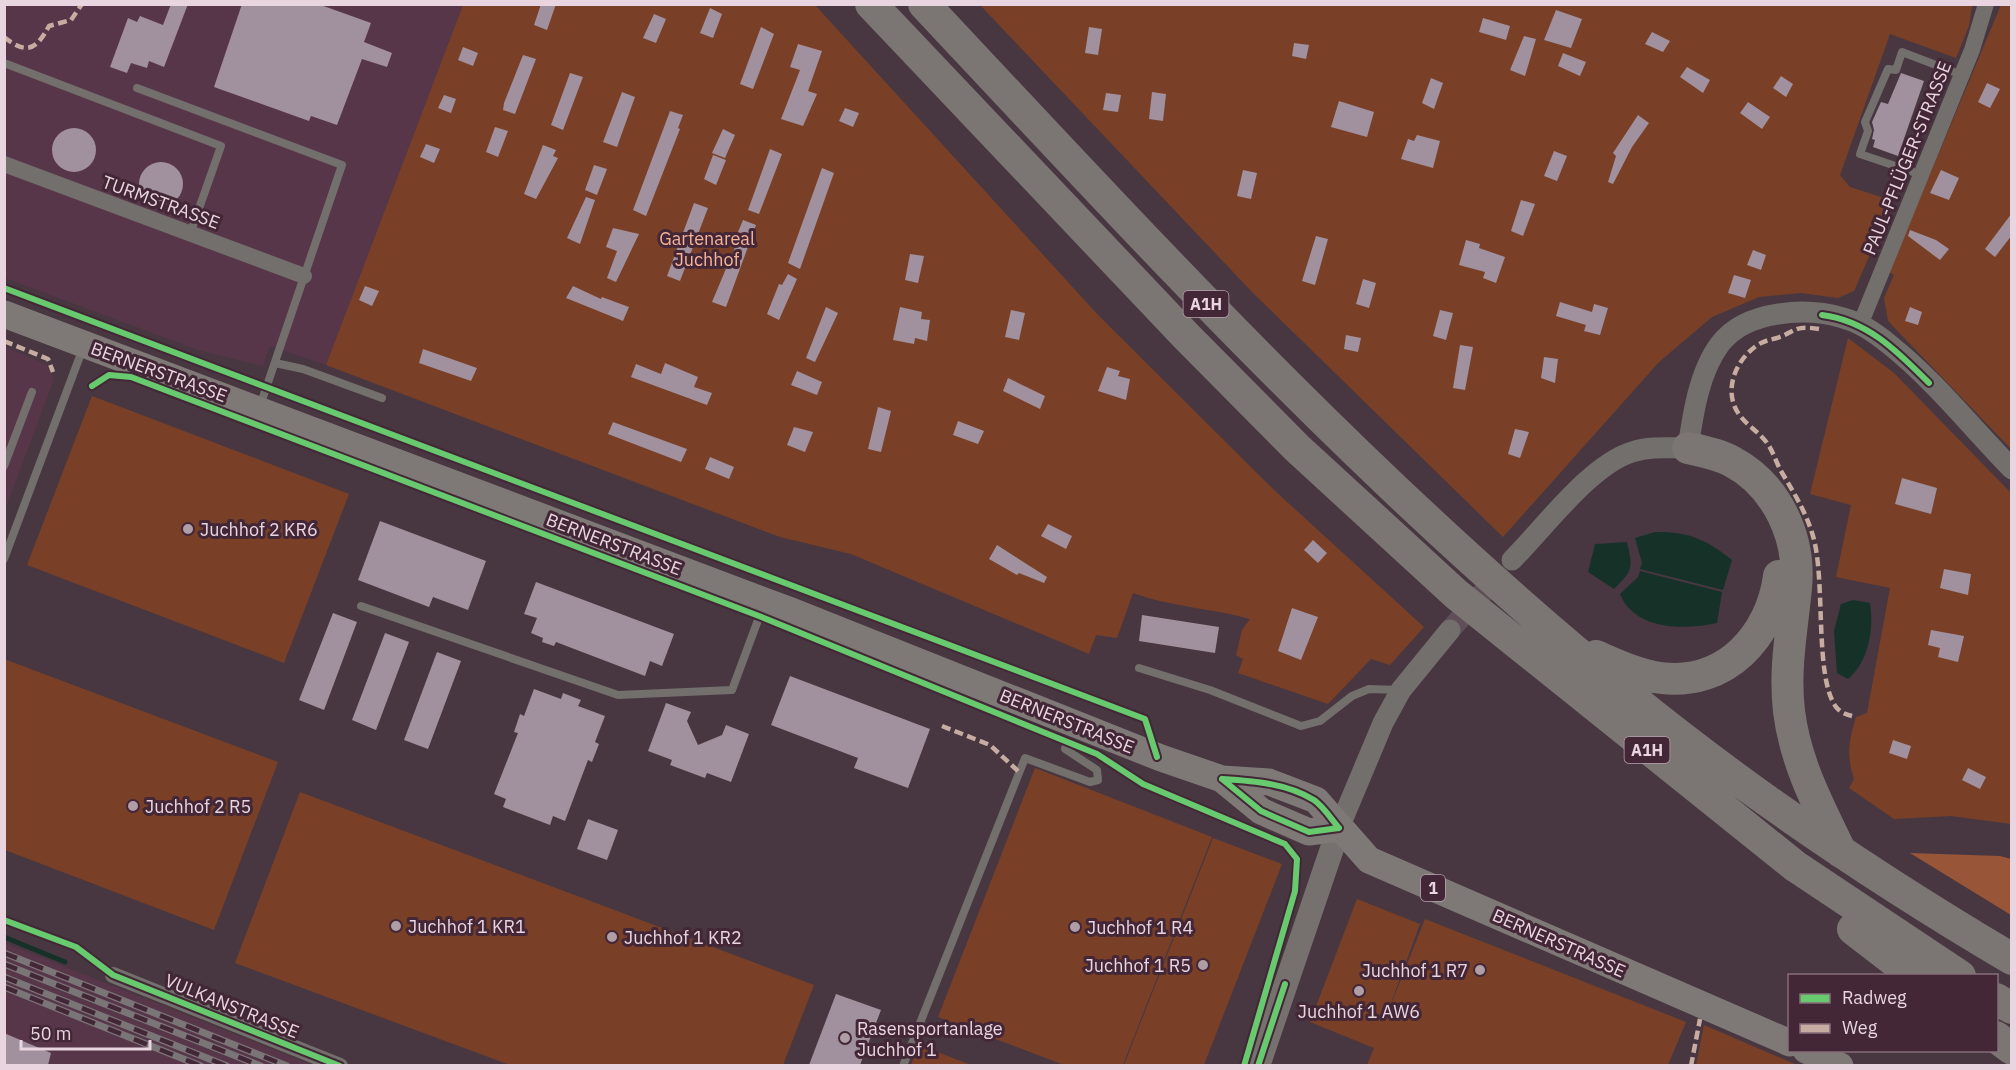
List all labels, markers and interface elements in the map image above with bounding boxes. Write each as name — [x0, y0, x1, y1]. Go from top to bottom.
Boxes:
street label: PAUL-PFLÜGER-STRASSE — [1858, 58, 1956, 258]
street label: TURMSTRASSE — [99, 170, 223, 234]
park label: Gartenareal Juchhof — [659, 227, 755, 271]
road number: A1H — [1184, 291, 1228, 317]
street label: BERNERSTRASSE — [88, 337, 230, 407]
street label: BERNERSTRASSE — [543, 508, 685, 580]
place label: Juchhof 2 KR6 — [200, 518, 318, 541]
marker: Juchhof 2 KR6 — [181, 522, 195, 536]
street label: BERNERSTRASSE — [996, 683, 1138, 759]
road number: A1H — [1624, 737, 1670, 763]
place label: Juchhof 2 R5 — [145, 795, 251, 818]
marker: Juchhof 2 R5 — [126, 799, 140, 813]
road number: 1 — [1421, 875, 1445, 901]
street label: BERNERSTRASSE — [1489, 903, 1629, 983]
place label: Juchhof 1 KR1 — [408, 915, 526, 938]
place label: Juchhof 1 R4 — [1087, 916, 1194, 939]
marker: Juchhof 1 KR1 — [389, 919, 403, 933]
marker: Juchhof 1 R4 — [1068, 920, 1082, 934]
place label: Juchhof 1 KR2 — [624, 926, 742, 949]
marker: Juchhof 1 KR2 — [605, 930, 619, 944]
place label: Juchhof 1 R5 — [1085, 954, 1191, 977]
marker: Juchhof 1 R5 — [1196, 958, 1210, 972]
place label: Juchhof 1 R7 — [1362, 959, 1468, 982]
marker: Juchhof 1 R7 — [1473, 963, 1487, 977]
street label: VULKANSTRASSE — [162, 969, 302, 1043]
legend — [1788, 974, 1998, 1052]
marker: Juchhof 1 AW6 — [1352, 984, 1366, 998]
text: Radweg — [1842, 986, 1907, 1009]
place label: Juchhof 1 AW6 — [1298, 1000, 1420, 1023]
scale bar — [21, 1013, 150, 1051]
text: Weg — [1842, 1016, 1878, 1039]
place label: Rasensportanlage Juchhof 1 — [857, 1017, 1003, 1061]
text: 50 m — [30, 1022, 72, 1045]
marker: Rasensportanlage Juchhof 1 — [838, 1031, 852, 1045]

